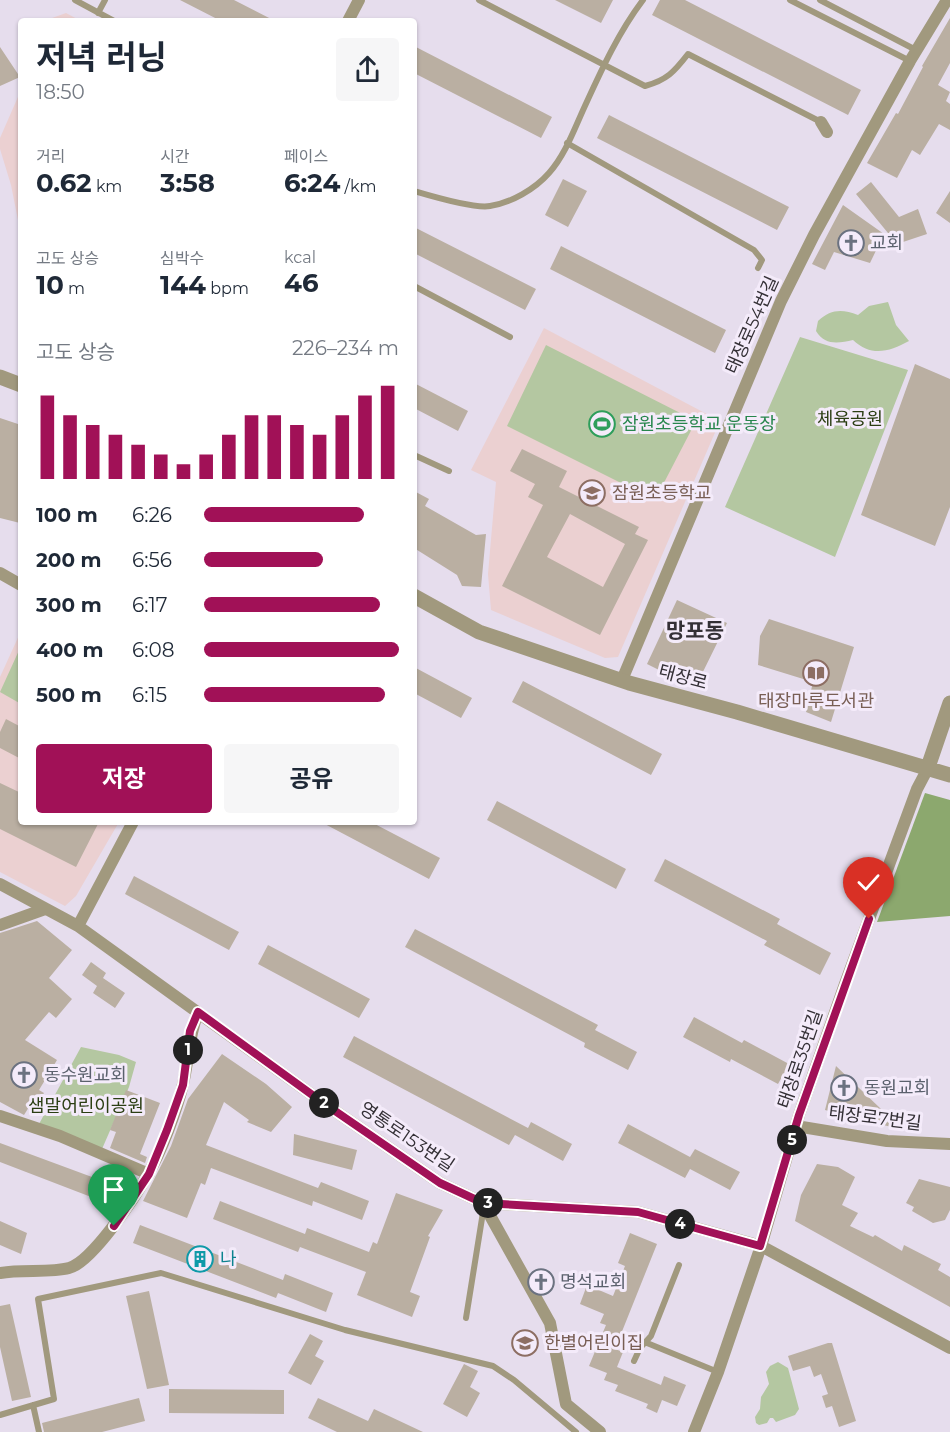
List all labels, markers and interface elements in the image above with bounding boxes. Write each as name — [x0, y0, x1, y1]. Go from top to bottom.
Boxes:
text: 저녁 러닝 — [36, 37, 167, 77]
button: share — [336, 38, 399, 101]
text: 18:50 — [36, 80, 85, 104]
text: 거리 — [36, 147, 65, 166]
text: 시간 — [160, 147, 189, 166]
text: 페이스 — [284, 147, 328, 166]
text: 0.62 — [36, 167, 92, 199]
text: 3:58 — [160, 167, 215, 199]
text: 6:24 — [284, 167, 340, 199]
text: km — [92, 177, 122, 196]
text: /km — [340, 177, 376, 196]
church icon: 교회 — [836, 228, 866, 258]
place label: 교회 — [870, 232, 903, 254]
text: kcal — [284, 248, 316, 267]
text: 고도 상승 — [36, 249, 99, 268]
text: 심박수 — [160, 249, 204, 268]
text: 46 — [284, 267, 318, 299]
text: 10 — [36, 269, 64, 301]
text: 144 — [160, 269, 206, 301]
street label: 태장로54번길 — [721, 273, 783, 377]
text: m — [64, 279, 85, 298]
text: bpm — [206, 279, 249, 298]
text: 226–234 m — [292, 336, 399, 360]
text: 고도 상승 — [36, 340, 115, 364]
park label: 체육공원 — [817, 408, 883, 430]
sports icon: 잠원초등학교 운동장 — [587, 409, 617, 439]
place label: 잠원초등학교 운동장 — [622, 413, 776, 435]
school or university icon: 잠원초등학교 — [577, 478, 607, 508]
place label: 잠원초등학교 — [612, 482, 711, 504]
text: 100 m — [36, 503, 98, 527]
text: 6:26 — [132, 503, 172, 527]
text: 200 m — [36, 548, 102, 572]
text: 6:56 — [132, 548, 172, 572]
text: 300 m — [36, 593, 102, 617]
text: 6:17 — [132, 593, 167, 617]
district label: 망포동 — [666, 618, 724, 643]
text: 400 m — [36, 638, 104, 662]
text: 6:08 — [132, 638, 174, 662]
library icon: 태장마루도서관 — [801, 658, 831, 688]
street label: 태장로 — [656, 660, 710, 694]
text: 500 m — [36, 683, 102, 707]
text: 6:15 — [132, 683, 167, 707]
place label: 태장마루도서관 — [758, 690, 874, 712]
button: 저장 — [36, 744, 212, 813]
button: 공유 — [224, 744, 399, 813]
pin — [843, 857, 894, 919]
icon: check — [852, 866, 885, 899]
street label: 태장로35번길 — [773, 1007, 827, 1111]
pin: 1 — [173, 1035, 203, 1065]
text: 1 — [185, 1040, 191, 1059]
church icon: 동수원교회 — [9, 1060, 39, 1090]
place label: 동수원교회 — [44, 1064, 127, 1086]
church icon: 동원교회 — [829, 1073, 859, 1103]
place label: 동원교회 — [864, 1077, 930, 1099]
pin: 2 — [309, 1088, 339, 1118]
text: 2 — [319, 1093, 329, 1112]
park label: 샘말어린이공원 — [28, 1095, 144, 1117]
street label: 영통로153번길 — [355, 1097, 459, 1177]
street label: 태장로7번길 — [827, 1101, 923, 1135]
pin: 5 — [777, 1125, 807, 1155]
text: 5 — [787, 1130, 797, 1149]
pin — [88, 1164, 139, 1226]
icon: arrive — [97, 1173, 130, 1206]
pin: 3 — [473, 1188, 503, 1218]
text: 3 — [483, 1193, 493, 1212]
pin: 4 — [665, 1209, 695, 1239]
text: 4 — [674, 1214, 686, 1233]
building icon: 나 — [185, 1244, 215, 1274]
place label: 나 — [220, 1248, 237, 1270]
church icon: 명석교회 — [526, 1267, 556, 1297]
place label: 명석교회 — [560, 1271, 626, 1293]
school or university icon: 한별어린이집 — [510, 1328, 540, 1358]
place label: 한별어린이집 — [544, 1332, 643, 1354]

